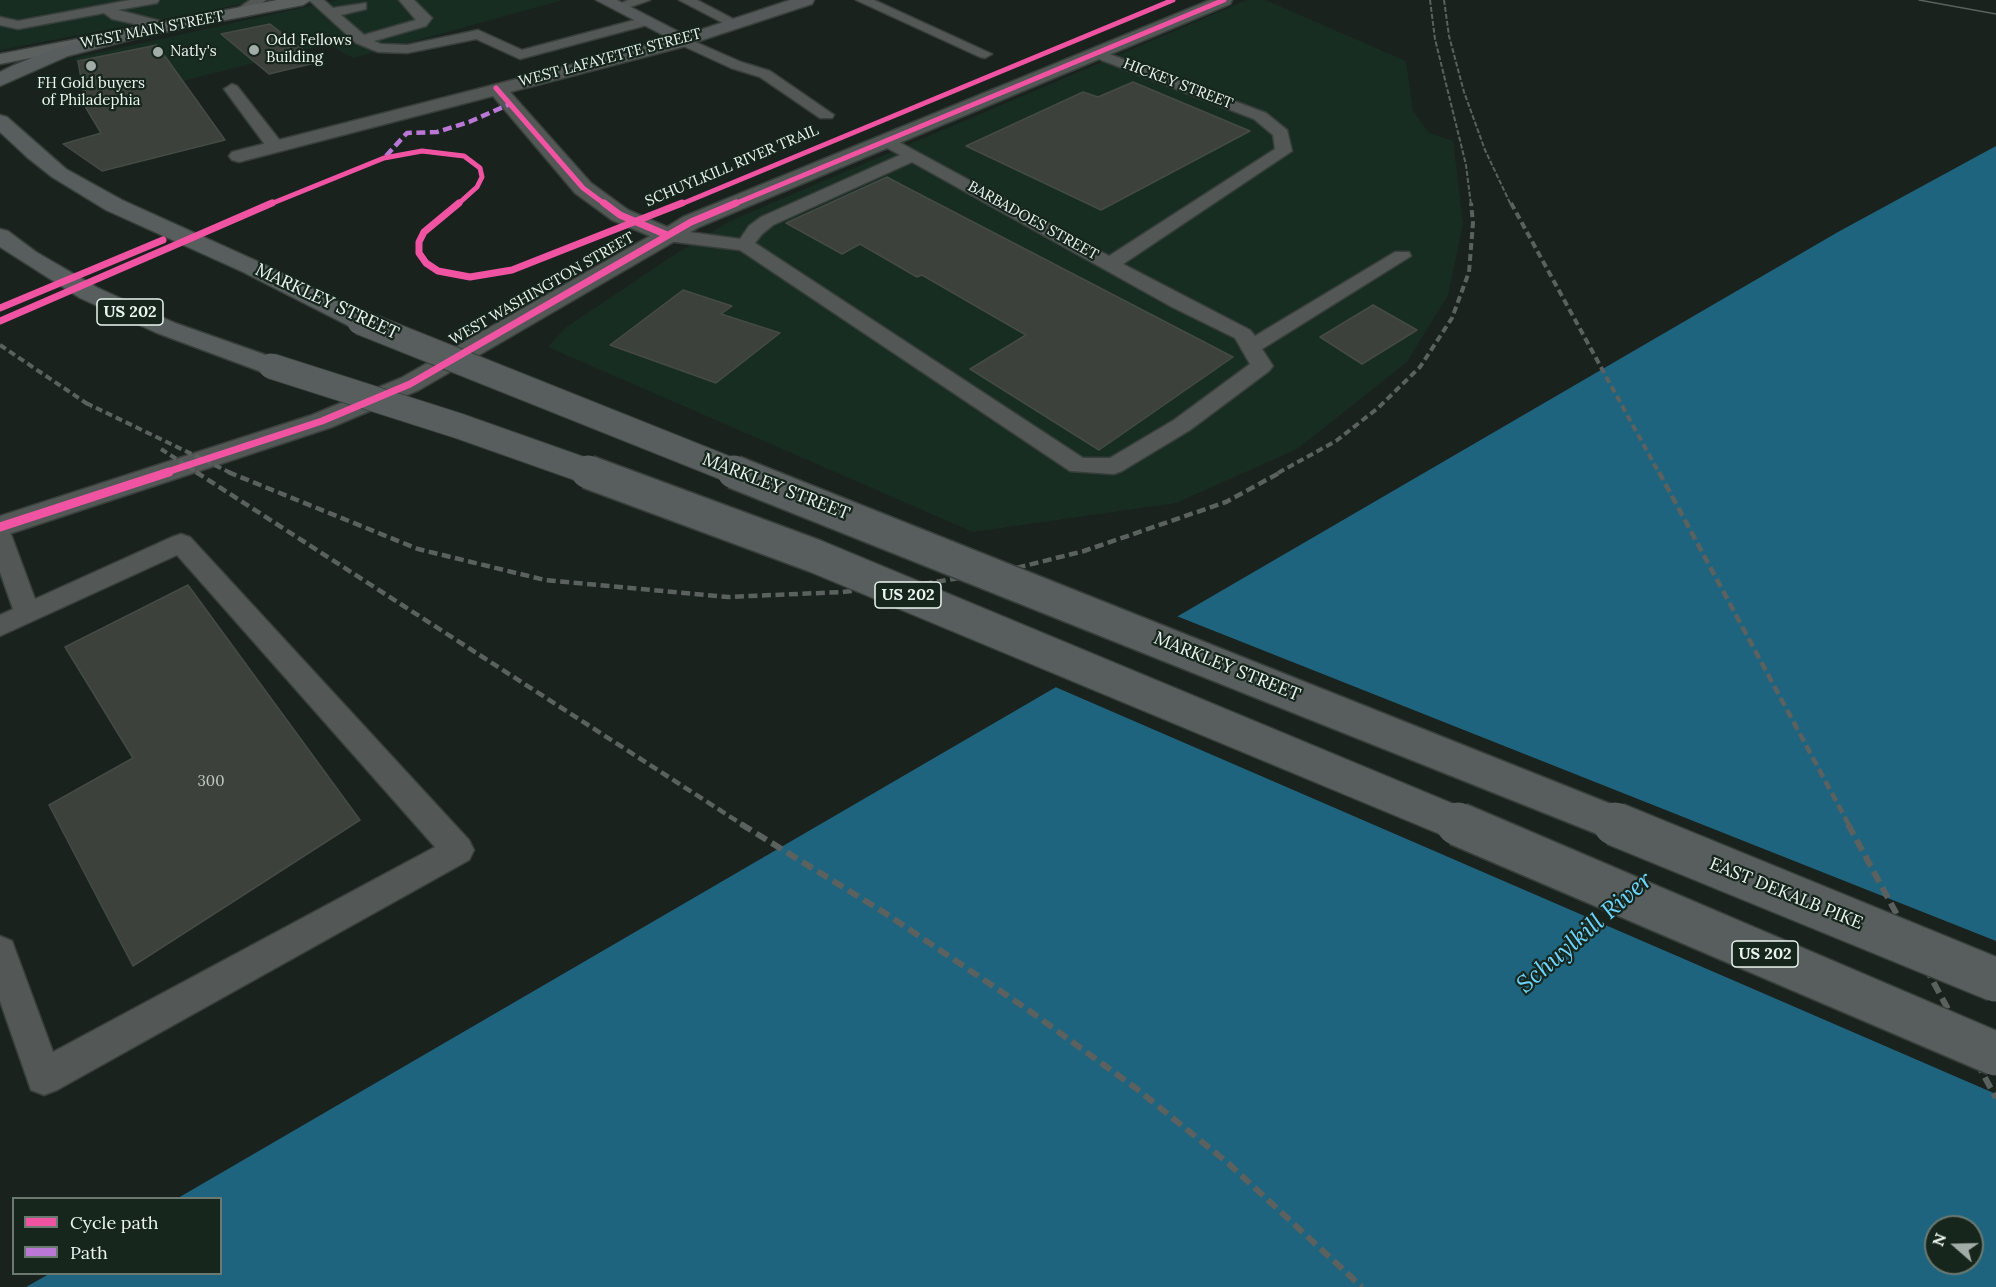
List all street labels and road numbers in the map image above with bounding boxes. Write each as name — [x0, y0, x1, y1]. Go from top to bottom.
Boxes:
street label: WEST MAIN STREET — [79, 7, 225, 53]
street label: WEST LAFAYETTE STREET — [517, 25, 703, 91]
street label: HICKEY STREET — [1121, 55, 1235, 113]
street label: SCHUYLKILL RIVER TRAIL — [643, 121, 821, 211]
street label: BARBADOES STREET — [965, 178, 1101, 264]
street label: WEST WASHINGTON STREET — [446, 229, 638, 349]
street label: MARKLEY STREET — [252, 259, 402, 345]
road number: US 202 — [97, 299, 163, 325]
street label: MARKLEY STREET — [699, 449, 853, 525]
road number: US 202 — [875, 582, 941, 608]
street label: MARKLEY STREET — [1151, 628, 1303, 706]
street label: EAST DEKALB PIKE — [1706, 853, 1866, 935]
road number: US 202 — [1732, 941, 1798, 967]

